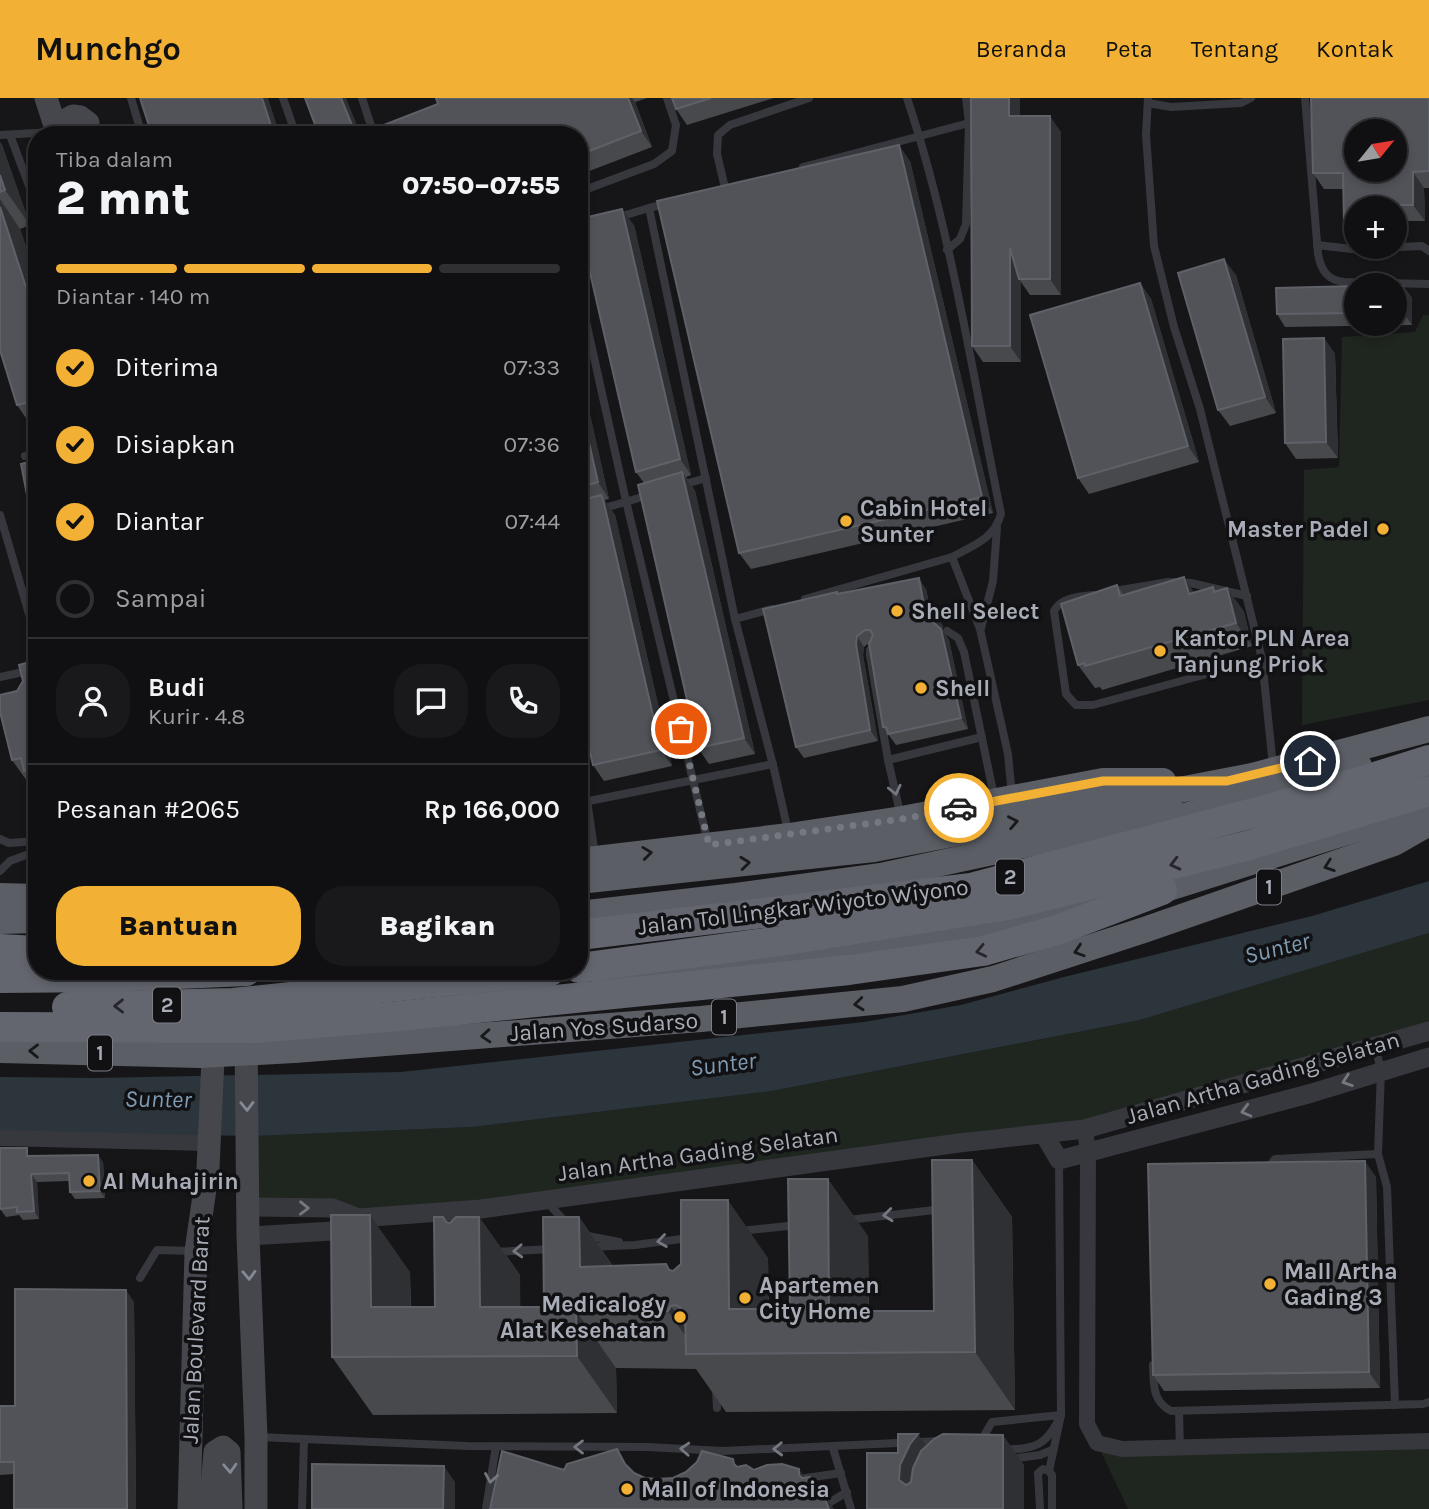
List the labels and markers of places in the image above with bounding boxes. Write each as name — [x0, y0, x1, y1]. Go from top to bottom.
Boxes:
place label: Cabin Hotel Sunter — [860, 495, 987, 548]
marker: Cabin Hotel Sunter — [838, 513, 854, 529]
place label: Master Padel — [1227, 516, 1369, 543]
marker: Master Padel — [1375, 521, 1391, 537]
place label: Shell Select — [911, 598, 1039, 625]
marker: Shell Select — [889, 603, 905, 619]
place label: Kantor PLN Area Tanjung Priok — [1174, 625, 1350, 678]
marker: Kantor PLN Area Tanjung Priok — [1152, 643, 1168, 659]
place label: Shell — [935, 675, 990, 702]
marker: Shell — [913, 680, 929, 696]
pin — [651, 699, 711, 759]
pin — [1280, 731, 1340, 791]
place label: Al Muhajirin — [103, 1168, 239, 1195]
marker: Al Muhajirin — [81, 1173, 97, 1189]
place label: Mall Artha Gading 3 — [1284, 1258, 1398, 1311]
place label: Apartemen City Home — [759, 1272, 880, 1325]
marker: Mall Artha Gading 3 — [1262, 1276, 1278, 1292]
marker: Apartemen City Home — [737, 1290, 753, 1306]
place label: Medicalogy Alat Kesehatan — [500, 1291, 666, 1344]
marker: Medicalogy Alat Kesehatan — [672, 1309, 688, 1325]
place label: Mall of Indonesia — [641, 1476, 830, 1503]
marker: Mall of Indonesia — [619, 1481, 635, 1497]

